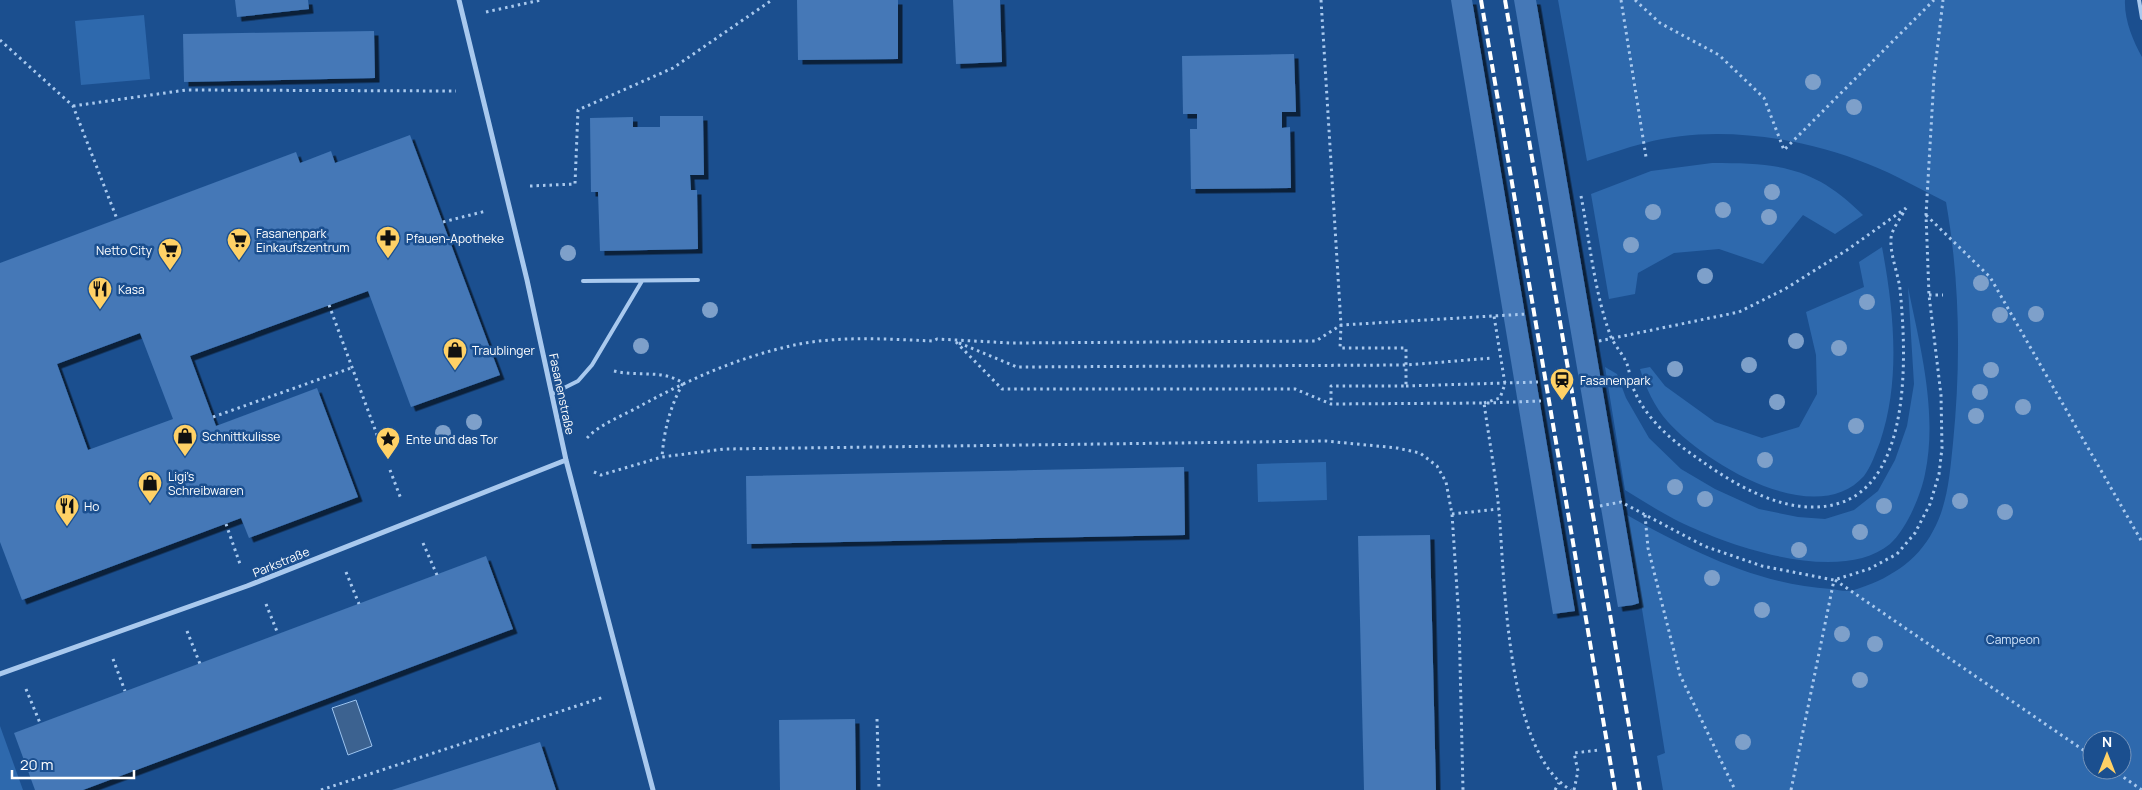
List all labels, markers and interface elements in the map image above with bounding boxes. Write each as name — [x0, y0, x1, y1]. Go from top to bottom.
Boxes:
place label: Fasanenpark Einkaufszentrum — [256, 225, 349, 256]
pharmacy icon: Pfauen-Apotheke — [375, 225, 401, 259]
supermarket icon: Fasanenpark Einkaufszentrum — [226, 227, 252, 261]
place label: Pfauen-Apotheke — [406, 230, 504, 247]
supermarket icon: Netto City — [157, 237, 183, 271]
place label: Netto City — [96, 242, 153, 259]
restaurant icon: Kasa — [87, 276, 113, 310]
place label: Kasa — [118, 281, 145, 298]
shop icon: Traublinger — [442, 337, 468, 371]
place label: Traublinger — [472, 342, 535, 359]
street label: Fasanenstraße — [545, 352, 579, 436]
station icon: Fasanenpark — [1549, 367, 1575, 401]
place label: Fasanenpark — [1580, 372, 1652, 389]
shop icon: Schnittkulisse — [172, 423, 198, 457]
place icon: Ente und das Tor — [375, 426, 401, 460]
place label: Schnittkulisse — [202, 428, 280, 445]
place label: Ente und das Tor — [406, 431, 498, 448]
place label: Ligi's Schreibwaren — [168, 468, 244, 499]
shop icon: Ligi's Schreibwaren — [137, 470, 163, 504]
restaurant icon: Ho — [54, 493, 80, 527]
place label: Ho — [84, 498, 99, 515]
street label: Parkstraße — [250, 543, 312, 581]
park label: Campeon — [1986, 631, 2040, 648]
north arrow — [2082, 730, 2132, 780]
text: N — [2102, 732, 2112, 751]
scale bar — [12, 748, 135, 780]
text: 20 m — [20, 754, 53, 775]

